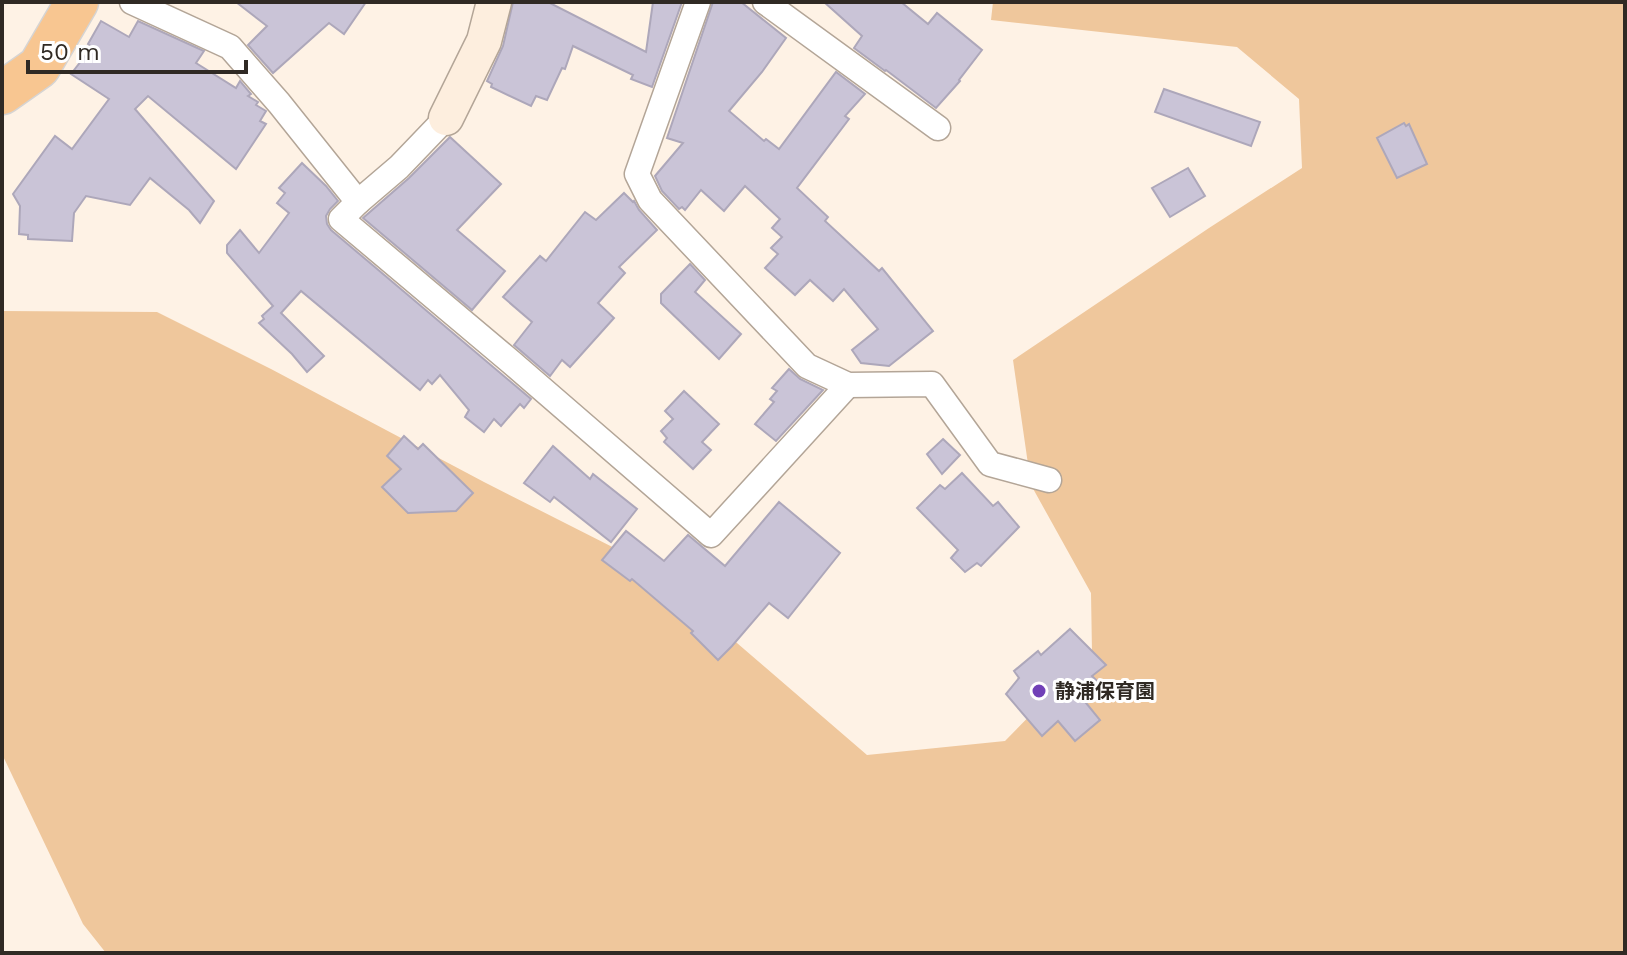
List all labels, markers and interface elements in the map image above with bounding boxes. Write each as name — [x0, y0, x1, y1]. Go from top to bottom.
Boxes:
scale bar — [28, 24, 246, 74]
text: 50 m — [40, 38, 100, 66]
place label: 静浦保育園 — [1055, 679, 1155, 703]
marker: 静浦保育園 — [1030, 682, 1048, 700]

